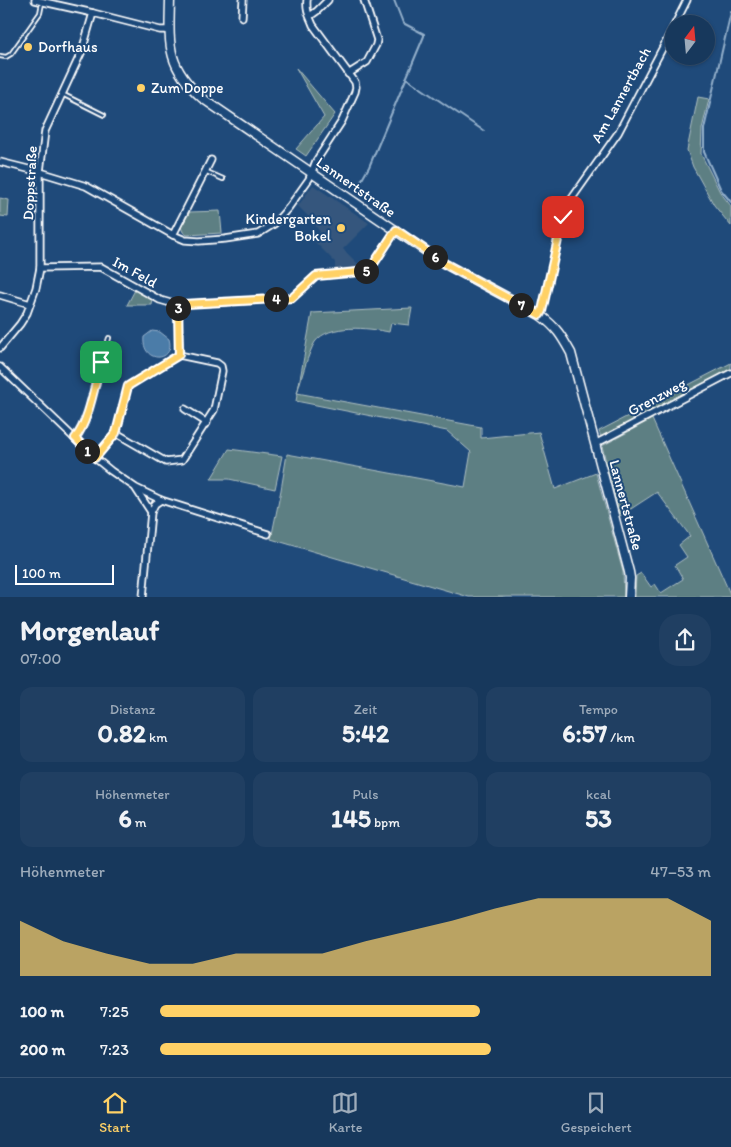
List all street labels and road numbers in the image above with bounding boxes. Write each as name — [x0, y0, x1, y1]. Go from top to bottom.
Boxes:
street label: Am Lannertbach — [587, 44, 655, 146]
street label: Doppstraße — [19, 145, 41, 221]
street label: Lannertstraße — [313, 153, 399, 221]
street label: Im Feld — [109, 252, 161, 292]
street label: Grenzweg — [625, 374, 690, 420]
street label: Lannertstraße — [605, 458, 647, 552]

